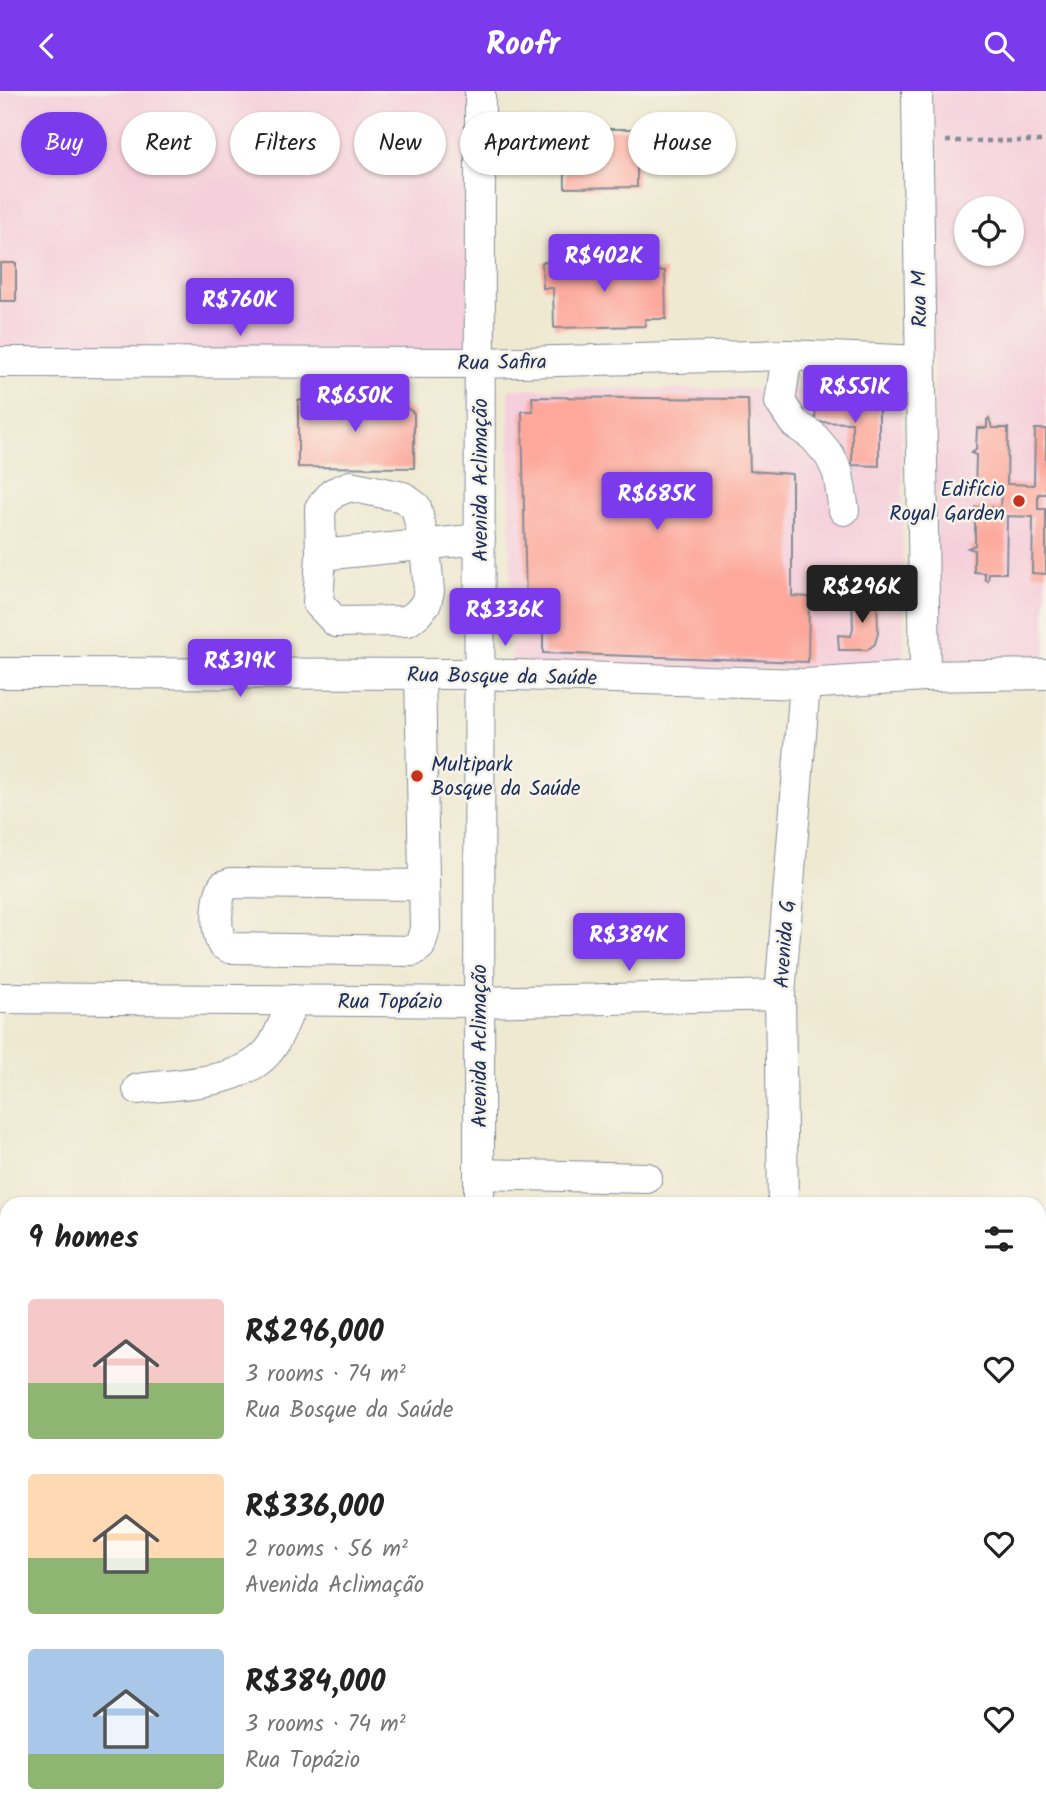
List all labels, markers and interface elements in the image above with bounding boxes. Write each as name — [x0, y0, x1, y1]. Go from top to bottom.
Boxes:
text: Roofr — [486, 20, 560, 71]
icon: back — [28, 27, 66, 65]
icon: search — [980, 27, 1018, 65]
chip: Buy — [21, 112, 107, 175]
chip: Rent — [121, 112, 216, 175]
chip: Filters — [230, 112, 340, 175]
chip: New — [354, 112, 446, 175]
chip: Apartment — [460, 112, 614, 175]
chip: House — [628, 112, 736, 175]
map controls — [954, 196, 1024, 266]
button: locate — [954, 196, 1024, 266]
pin: R$402K — [547, 235, 661, 294]
text: R$402K — [564, 239, 644, 275]
street label: Rua M — [903, 270, 937, 328]
pin: R$760K — [183, 279, 297, 338]
text: R$760K — [202, 283, 278, 319]
street label: Rua Safira — [457, 346, 547, 381]
pin: R$551K — [798, 365, 912, 425]
text: R$551K — [819, 370, 891, 406]
pin: R$650K — [298, 375, 412, 434]
text: R$650K — [316, 379, 394, 415]
street label: Avenida Aclimação — [465, 398, 498, 562]
pin: R$685K — [600, 473, 714, 532]
place label: Edifício Royal Garden — [889, 474, 1005, 531]
text: R$685K — [618, 477, 696, 513]
marker: Edifício Royal Garden — [1011, 493, 1027, 509]
pin: R$296K — [805, 566, 919, 625]
text: R$296K — [823, 570, 901, 606]
pin: R$336K — [448, 589, 562, 648]
text: R$336K — [466, 593, 544, 629]
pin: R$319K — [183, 639, 297, 699]
text: R$319K — [204, 644, 276, 680]
street label: Rua Bosque da Saúde — [407, 659, 598, 696]
place label: Multipark Bosque da Saúde — [431, 749, 581, 806]
marker: Multipark Bosque da Saúde — [409, 768, 425, 784]
street label: Avenida G — [766, 899, 805, 990]
pin: R$384K — [572, 913, 686, 973]
text: R$384K — [589, 918, 669, 954]
street label: Avenida Aclimação — [464, 964, 497, 1128]
street label: Rua Topázio — [337, 986, 443, 1019]
text: 9 homes — [28, 1215, 139, 1263]
icon: filters — [980, 1220, 1018, 1258]
text: R$296,000 — [245, 1309, 384, 1357]
icon: home — [84, 1327, 168, 1411]
icon: heart — [980, 1350, 1018, 1388]
text: 3 rooms · 74 m² — [245, 1357, 406, 1393]
text: Rua Bosque da Saúde — [245, 1393, 453, 1429]
text: R$336,000 — [245, 1484, 384, 1532]
icon: home — [84, 1502, 168, 1586]
icon: heart — [980, 1525, 1018, 1563]
text: 2 rooms · 56 m² — [245, 1532, 408, 1568]
text: Avenida Aclimação — [245, 1568, 424, 1604]
text: R$384,000 — [245, 1659, 385, 1707]
icon: home — [84, 1677, 168, 1761]
icon: heart — [980, 1700, 1018, 1738]
text: 3 rooms · 74 m² — [245, 1707, 406, 1743]
text: Rua Topázio — [245, 1743, 360, 1779]

